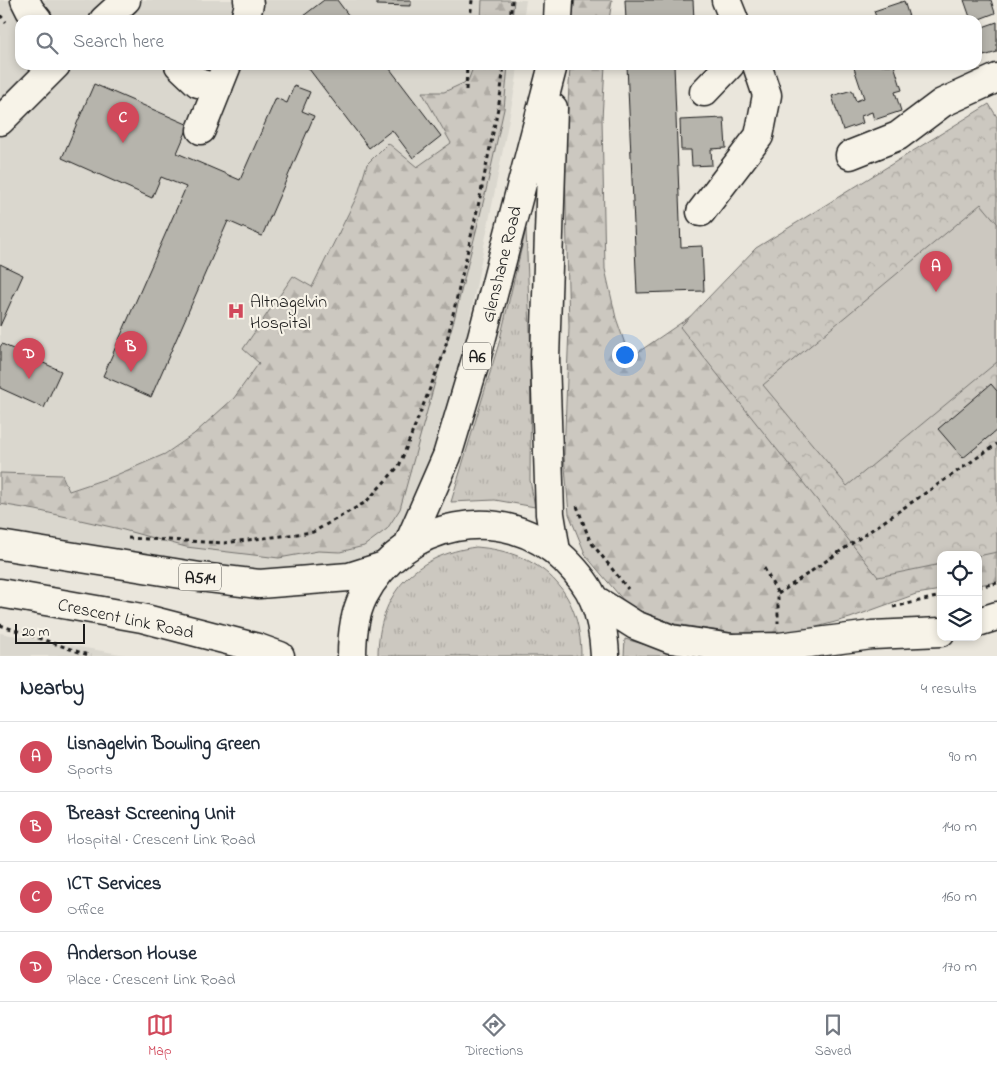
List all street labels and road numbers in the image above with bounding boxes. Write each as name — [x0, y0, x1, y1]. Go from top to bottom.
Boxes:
street label: Glenshane Road — [476, 203, 530, 325]
road number: A6 — [463, 342, 491, 370]
road number: A514 — [179, 564, 221, 590]
street label: Crescent Link Road — [55, 593, 196, 647]

